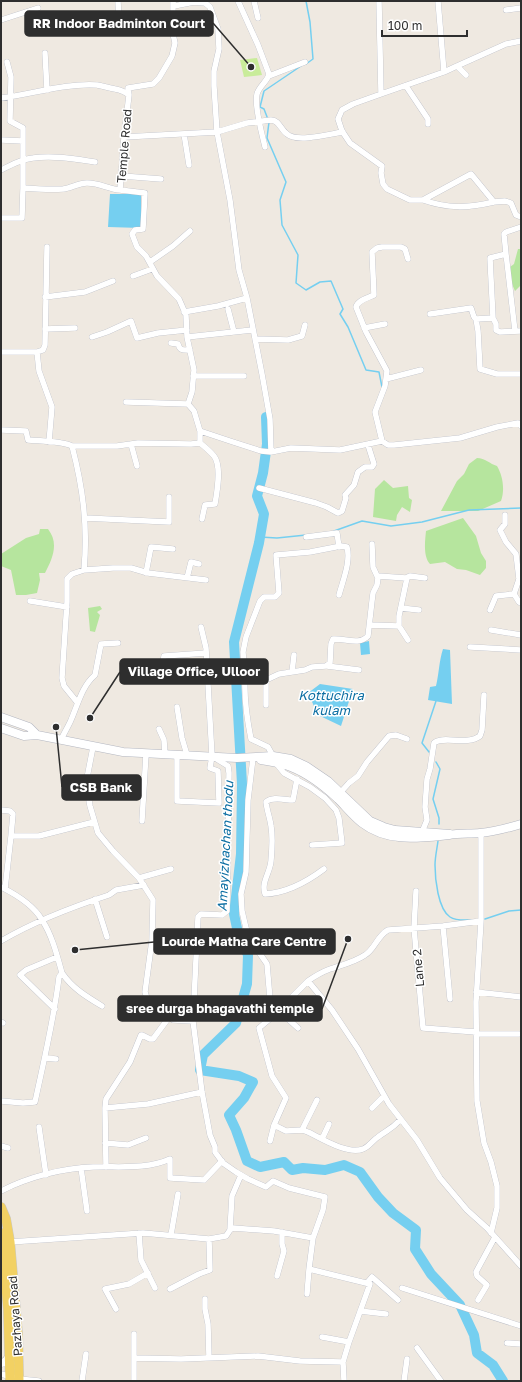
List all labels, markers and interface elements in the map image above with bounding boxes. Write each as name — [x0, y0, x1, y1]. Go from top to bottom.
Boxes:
callout: RR Indoor Badminton Court — [25, 11, 213, 36]
scale bar — [382, 12, 467, 38]
text: RR Indoor Badminton Court — [33, 15, 205, 31]
text: 100 m — [388, 18, 422, 33]
street label: Temple Road — [113, 108, 135, 184]
callout: Village Office, Ulloor — [120, 659, 268, 684]
text: Village Office, Ulloor — [128, 663, 260, 679]
water label: Kottuchira kulam — [298, 687, 364, 718]
callout: CSB Bank — [62, 775, 141, 800]
text: CSB Bank — [70, 779, 133, 795]
water label: Amayizhachan thodu — [214, 779, 236, 912]
callout: Lourde Matha Care Centre — [154, 929, 335, 954]
text: Lourde Matha Care Centre — [162, 933, 327, 949]
street label: Lane 2 — [409, 948, 427, 988]
callout: sree durga bhagavathi temple — [118, 996, 322, 1021]
text: sree durga bhagavathi temple — [126, 1000, 314, 1016]
street label: Pazhaya Road — [5, 1276, 25, 1356]

